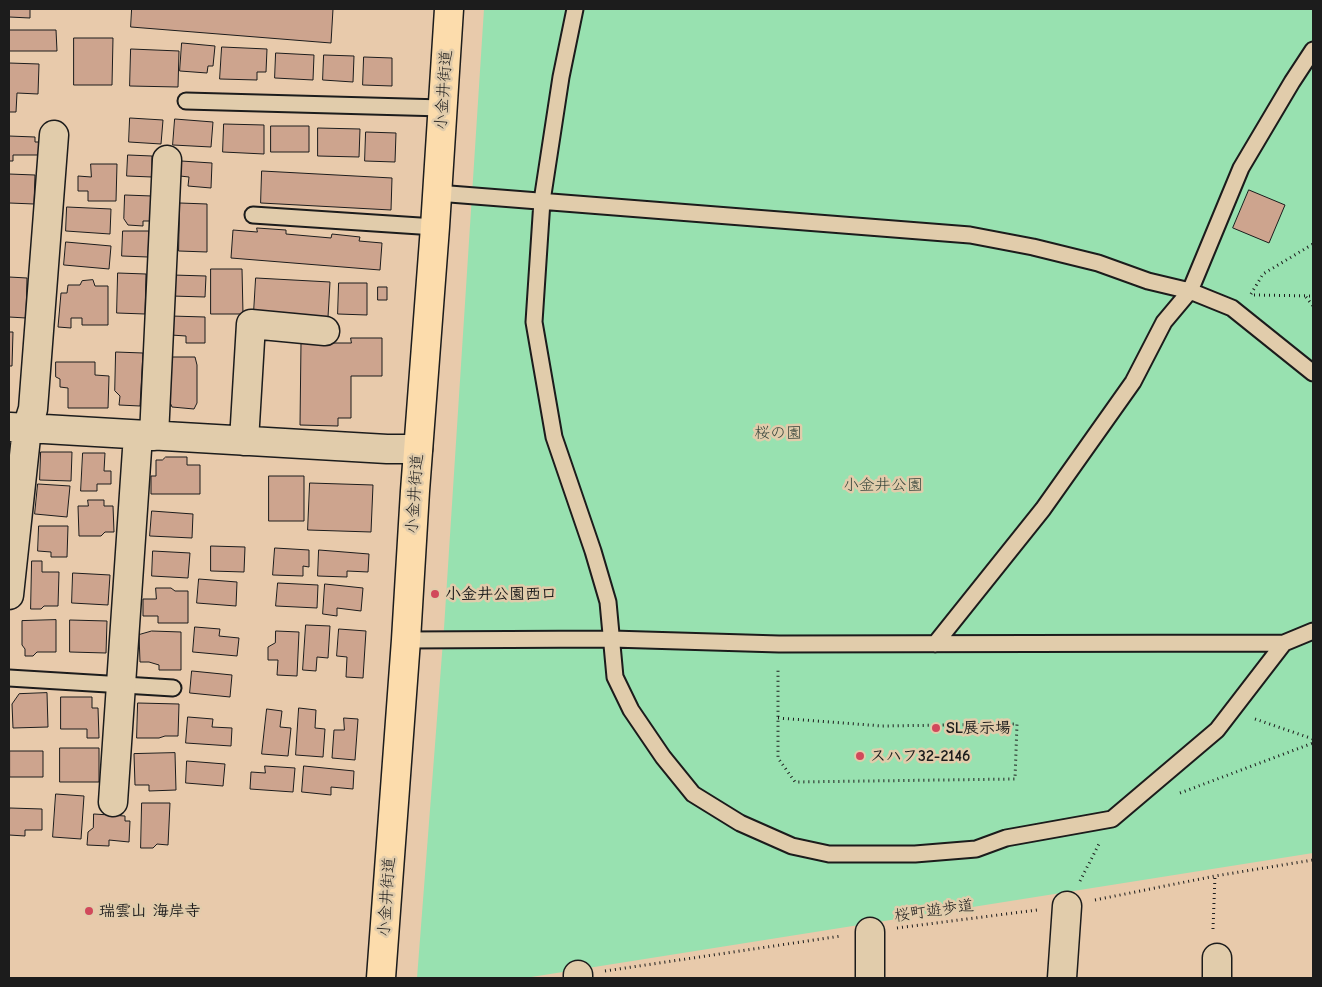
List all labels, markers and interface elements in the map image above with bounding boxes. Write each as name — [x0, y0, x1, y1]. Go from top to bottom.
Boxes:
street label: 小金井街道 — [432, 49, 456, 131]
park label: 桜の園 — [754, 423, 802, 443]
street label: 小金井街道 — [403, 453, 427, 535]
park label: 小金井公園 — [843, 475, 923, 495]
place label: 小金井公園西口 — [445, 584, 557, 604]
marker: 小金井公園西口 — [429, 588, 441, 600]
place label: SL展示場 — [946, 718, 1011, 738]
marker: SL展示場 — [930, 722, 942, 734]
place label: スハフ32-2146 — [870, 746, 970, 766]
marker: スハフ32-2146 — [854, 750, 866, 762]
street label: 小金井街道 — [375, 856, 399, 938]
street label: 桜町遊歩道 — [893, 896, 975, 926]
place label: 瑞雲山 海岸寺 — [99, 901, 201, 921]
marker: 瑞雲山 海岸寺 — [83, 905, 95, 917]

